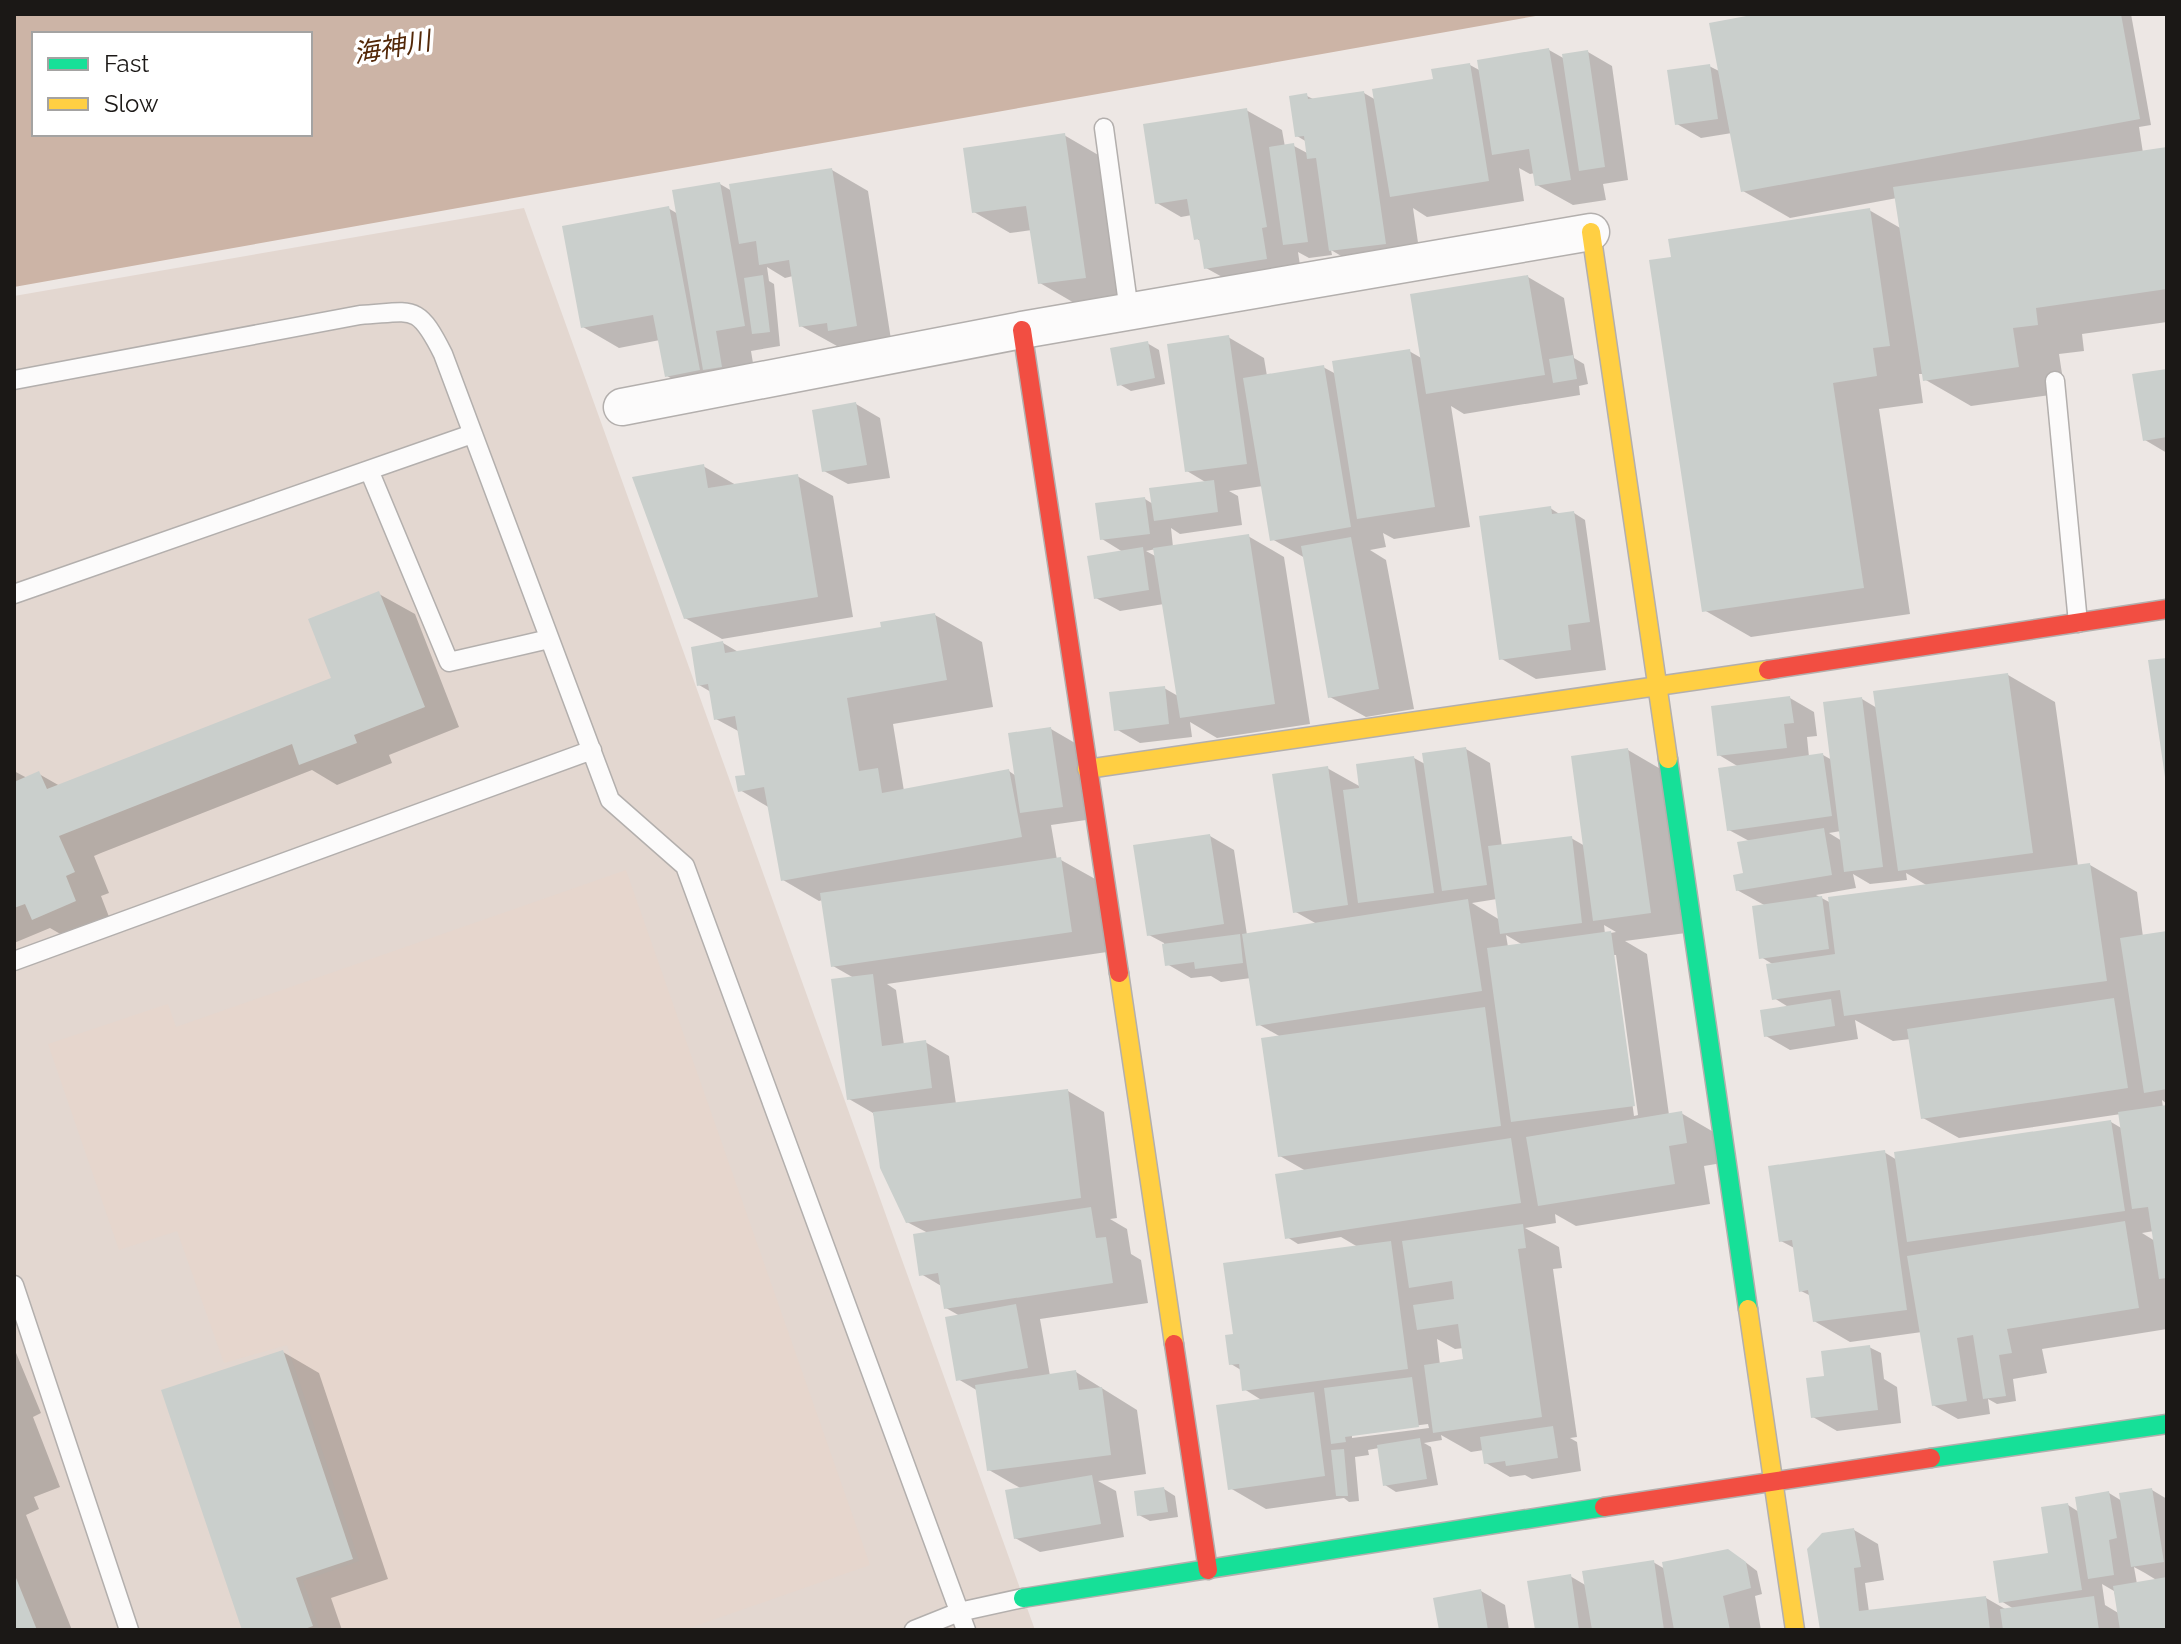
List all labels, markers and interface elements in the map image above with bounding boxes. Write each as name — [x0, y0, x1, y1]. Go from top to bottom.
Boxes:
water label: 海神川 — [351, 25, 436, 69]
legend — [32, 32, 312, 136]
text: Fast — [104, 49, 149, 78]
text: Slow — [104, 89, 159, 118]

